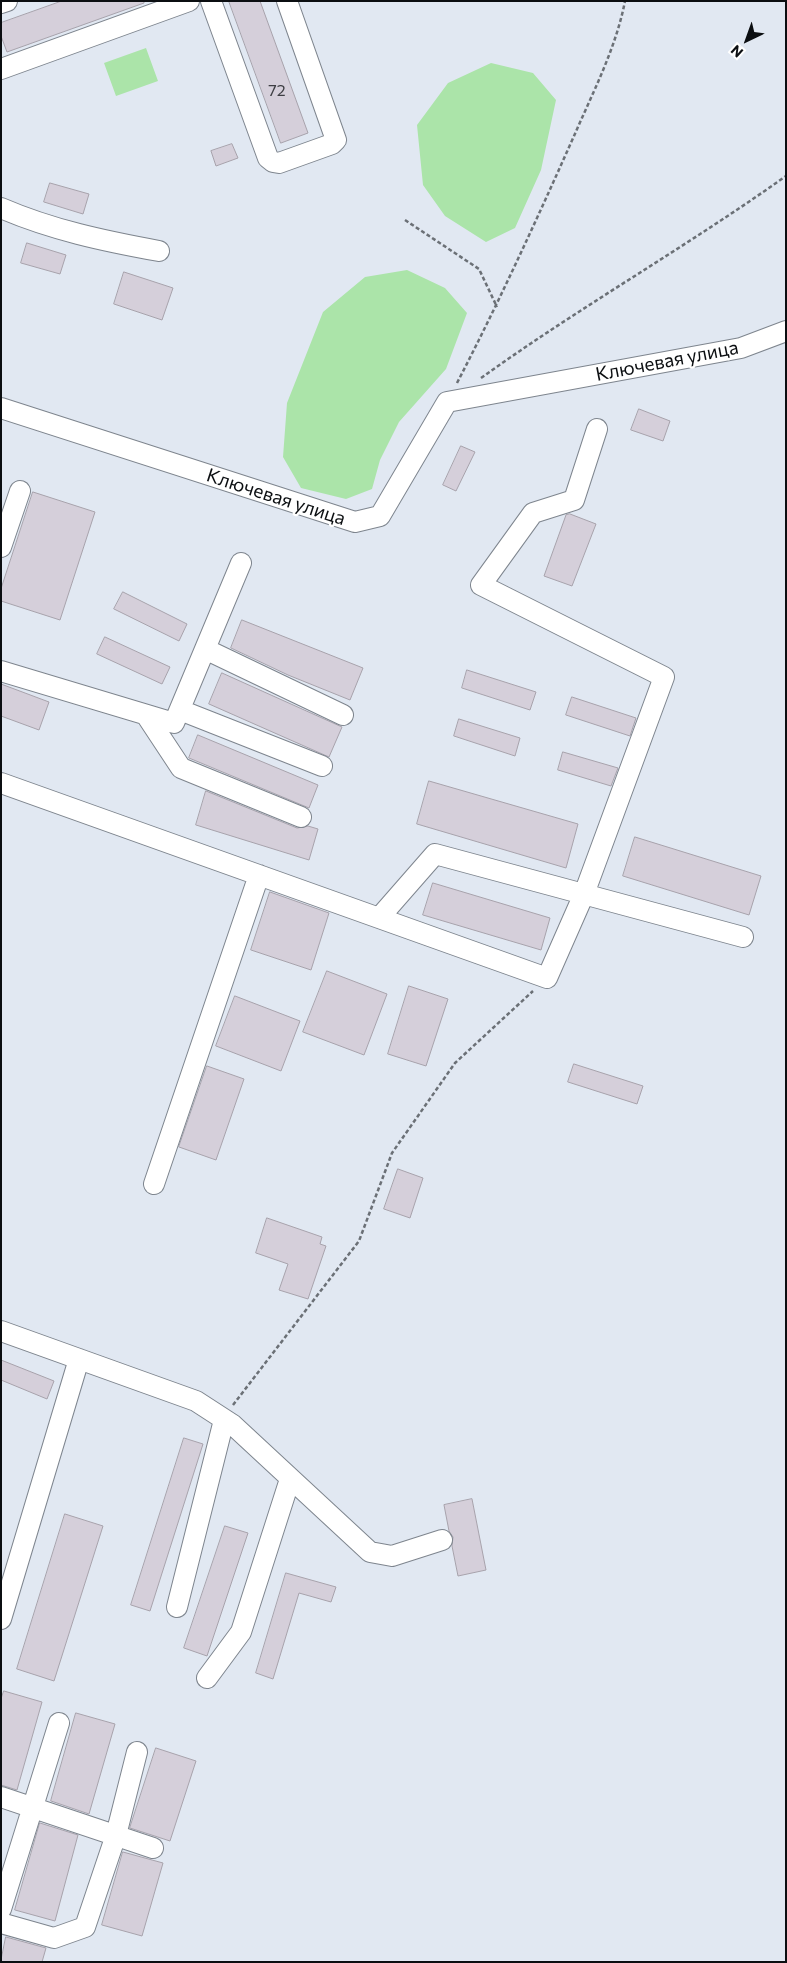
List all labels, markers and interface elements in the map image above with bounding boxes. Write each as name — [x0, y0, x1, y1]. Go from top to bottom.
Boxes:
north arrow — [722, 15, 772, 65]
text: N — [727, 42, 746, 61]
house number: 72 — [268, 81, 286, 101]
street label: Ключевая улица — [594, 336, 740, 386]
street label: Ключевая улица — [204, 464, 348, 530]

